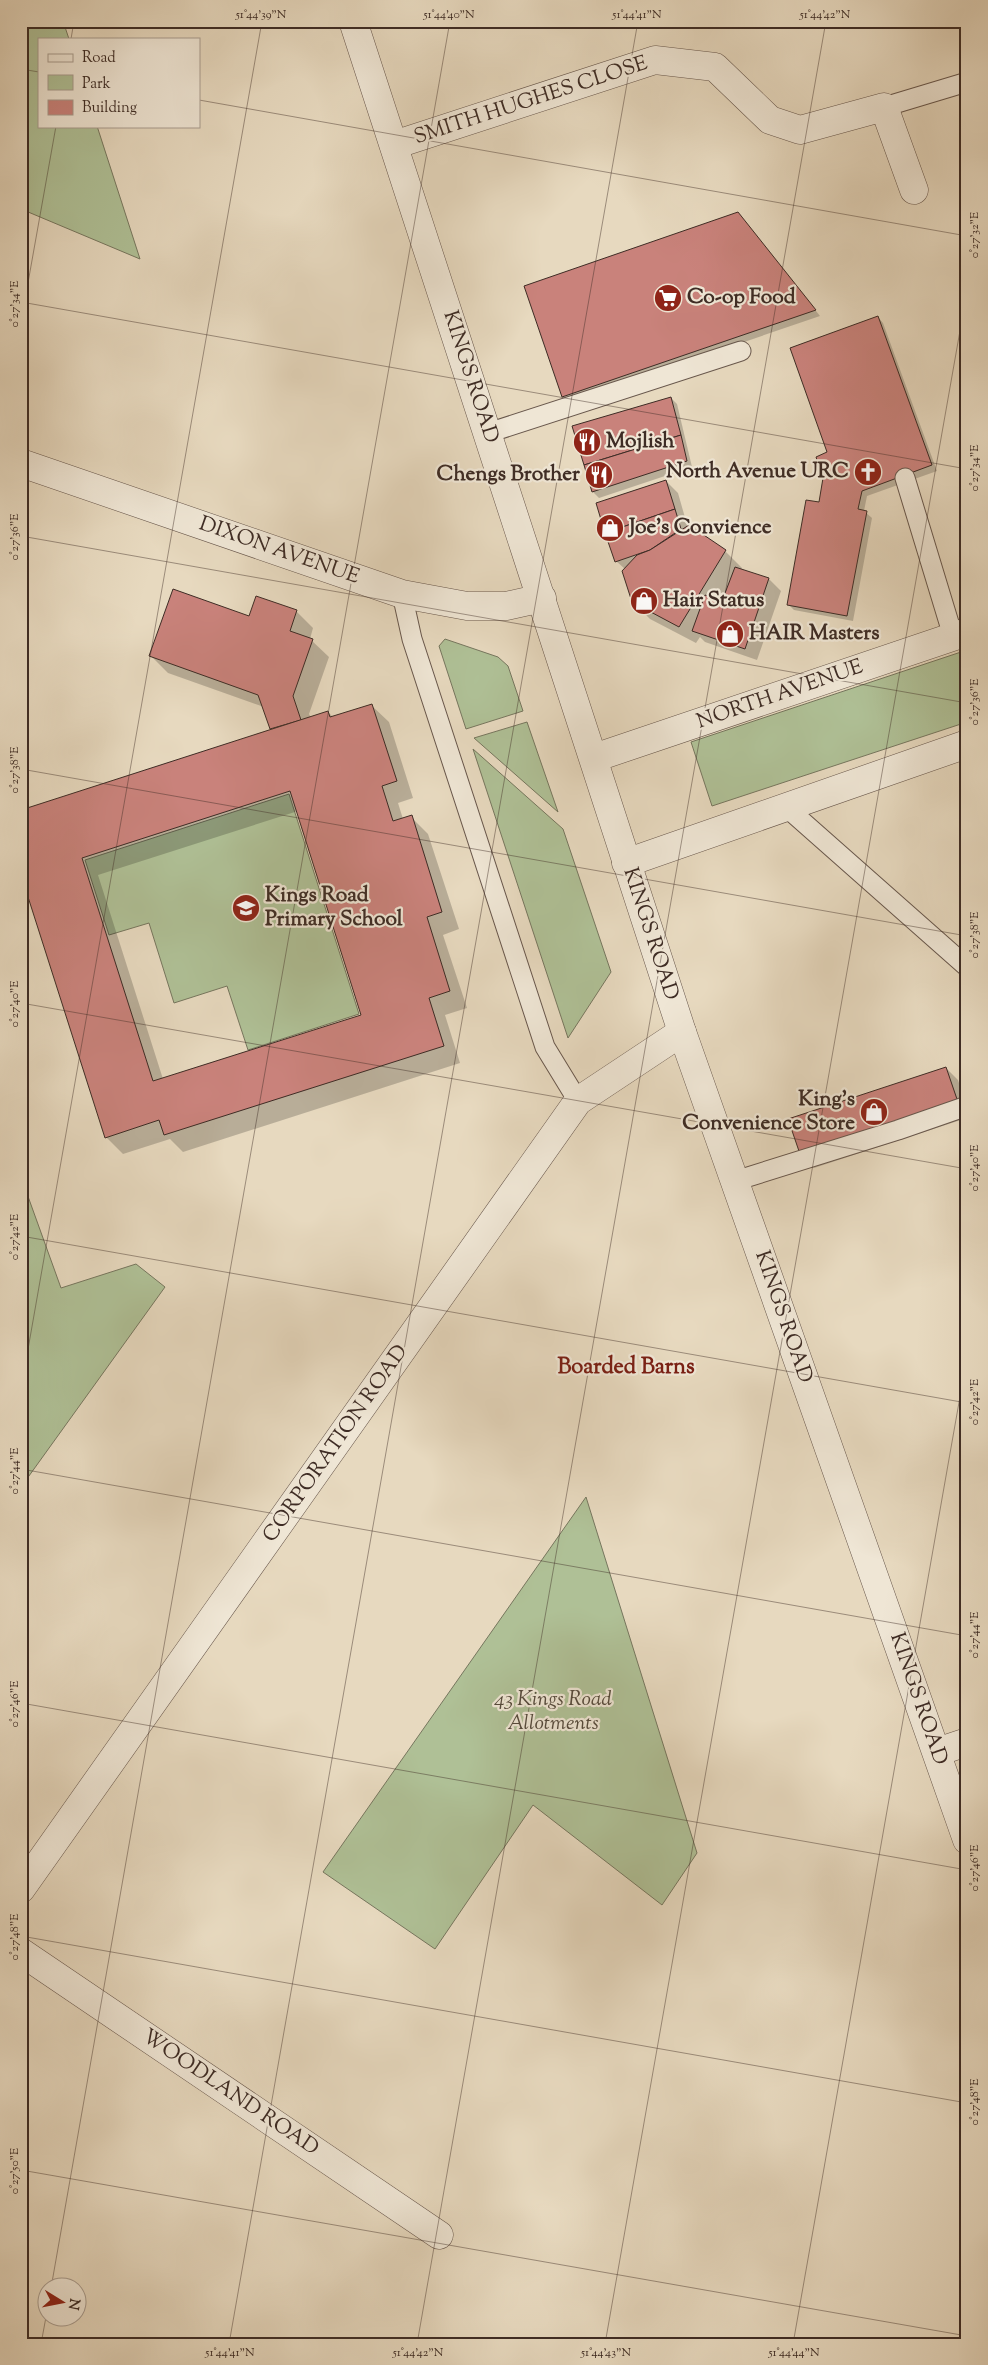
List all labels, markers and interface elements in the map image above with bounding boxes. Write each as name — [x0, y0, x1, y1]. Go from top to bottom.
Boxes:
text: 51°44'39"N — [235, 6, 287, 24]
text: 51°44'40"N — [422, 6, 475, 24]
text: 51°44'41"N — [611, 6, 662, 24]
text: 51°44'42"N — [799, 6, 851, 24]
legend — [38, 38, 200, 128]
text: Road — [82, 48, 116, 69]
street label: SMITH HUGHES CLOSE — [410, 49, 652, 153]
text: Park — [82, 74, 111, 95]
text: Building — [82, 98, 137, 119]
text: 0°27'32"E — [966, 211, 984, 258]
text: 0°27'34"E — [6, 280, 24, 328]
supermarket icon: Co-op Food — [653, 283, 683, 313]
place label: Co-op Food — [687, 283, 796, 313]
street label: KINGS ROAD — [434, 307, 506, 447]
restaurant icon: Mojlish — [572, 427, 602, 457]
place label: Mojlish — [606, 427, 675, 457]
text: 0°27'34"E — [966, 444, 984, 492]
place label: North Avenue URC — [666, 457, 849, 487]
church icon: North Avenue URC — [853, 457, 883, 487]
place label: Chengs Brother — [437, 460, 580, 490]
restaurant icon: Chengs Brother — [584, 460, 614, 490]
street label: DIXON AVENUE — [195, 510, 364, 593]
text: 0°27'36"E — [6, 513, 24, 561]
shop icon: Joe's Convience — [595, 513, 625, 543]
place label: Joe's Convience — [627, 513, 772, 543]
shop icon: Hair Status — [629, 586, 659, 616]
place label: Hair Status — [663, 586, 764, 616]
shop icon: HAIR Masters — [715, 619, 745, 649]
place label: HAIR Masters — [749, 619, 879, 649]
street label: NORTH AVENUE — [693, 652, 867, 738]
text: 0°27'36"E — [966, 678, 984, 726]
text: 0°27'38"E — [6, 746, 24, 794]
street label: KINGS ROAD — [614, 864, 686, 1004]
place label: Kings Road Primary School — [265, 881, 403, 935]
school or university icon: Kings Road Primary School — [231, 893, 261, 923]
text: 0°27'38"E — [966, 911, 984, 959]
text: 0°27'40"E — [6, 980, 24, 1028]
place label: King's Convenience Store — [682, 1085, 855, 1139]
shop icon: King's Convenience Store — [859, 1097, 889, 1127]
text: 0°27'40"E — [966, 1144, 984, 1192]
text: 0°27'42"E — [6, 1213, 24, 1260]
street label: KINGS ROAD — [746, 1247, 820, 1387]
street label: CORPORATION ROAD — [256, 1339, 416, 1549]
district label: Boarded Barns — [557, 1352, 695, 1384]
text: 0°27'42"E — [966, 1378, 984, 1425]
text: 0°27'44"E — [6, 1447, 24, 1495]
text: 0°27'44"E — [966, 1611, 984, 1659]
street label: KINGS ROAD — [881, 1629, 955, 1769]
text: 0°27'46"E — [6, 1680, 24, 1728]
park label: 43 Kings Road Allotments — [494, 1685, 613, 1739]
text: 0°27'46"E — [966, 1844, 984, 1892]
text: 0°27'48"E — [6, 1913, 24, 1961]
street label: WOODLAND ROAD — [135, 2022, 325, 2164]
text: 0°27'48"E — [966, 2078, 984, 2126]
text: 0°27'50"E — [6, 2147, 24, 2194]
north arrow — [38, 2278, 88, 2328]
text: N — [62, 2297, 84, 2311]
text: 51°44'41"N — [204, 2344, 255, 2362]
text: 51°44'42"N — [392, 2344, 444, 2362]
text: 51°44'43"N — [580, 2344, 631, 2362]
text: 51°44'44"N — [767, 2344, 820, 2362]

